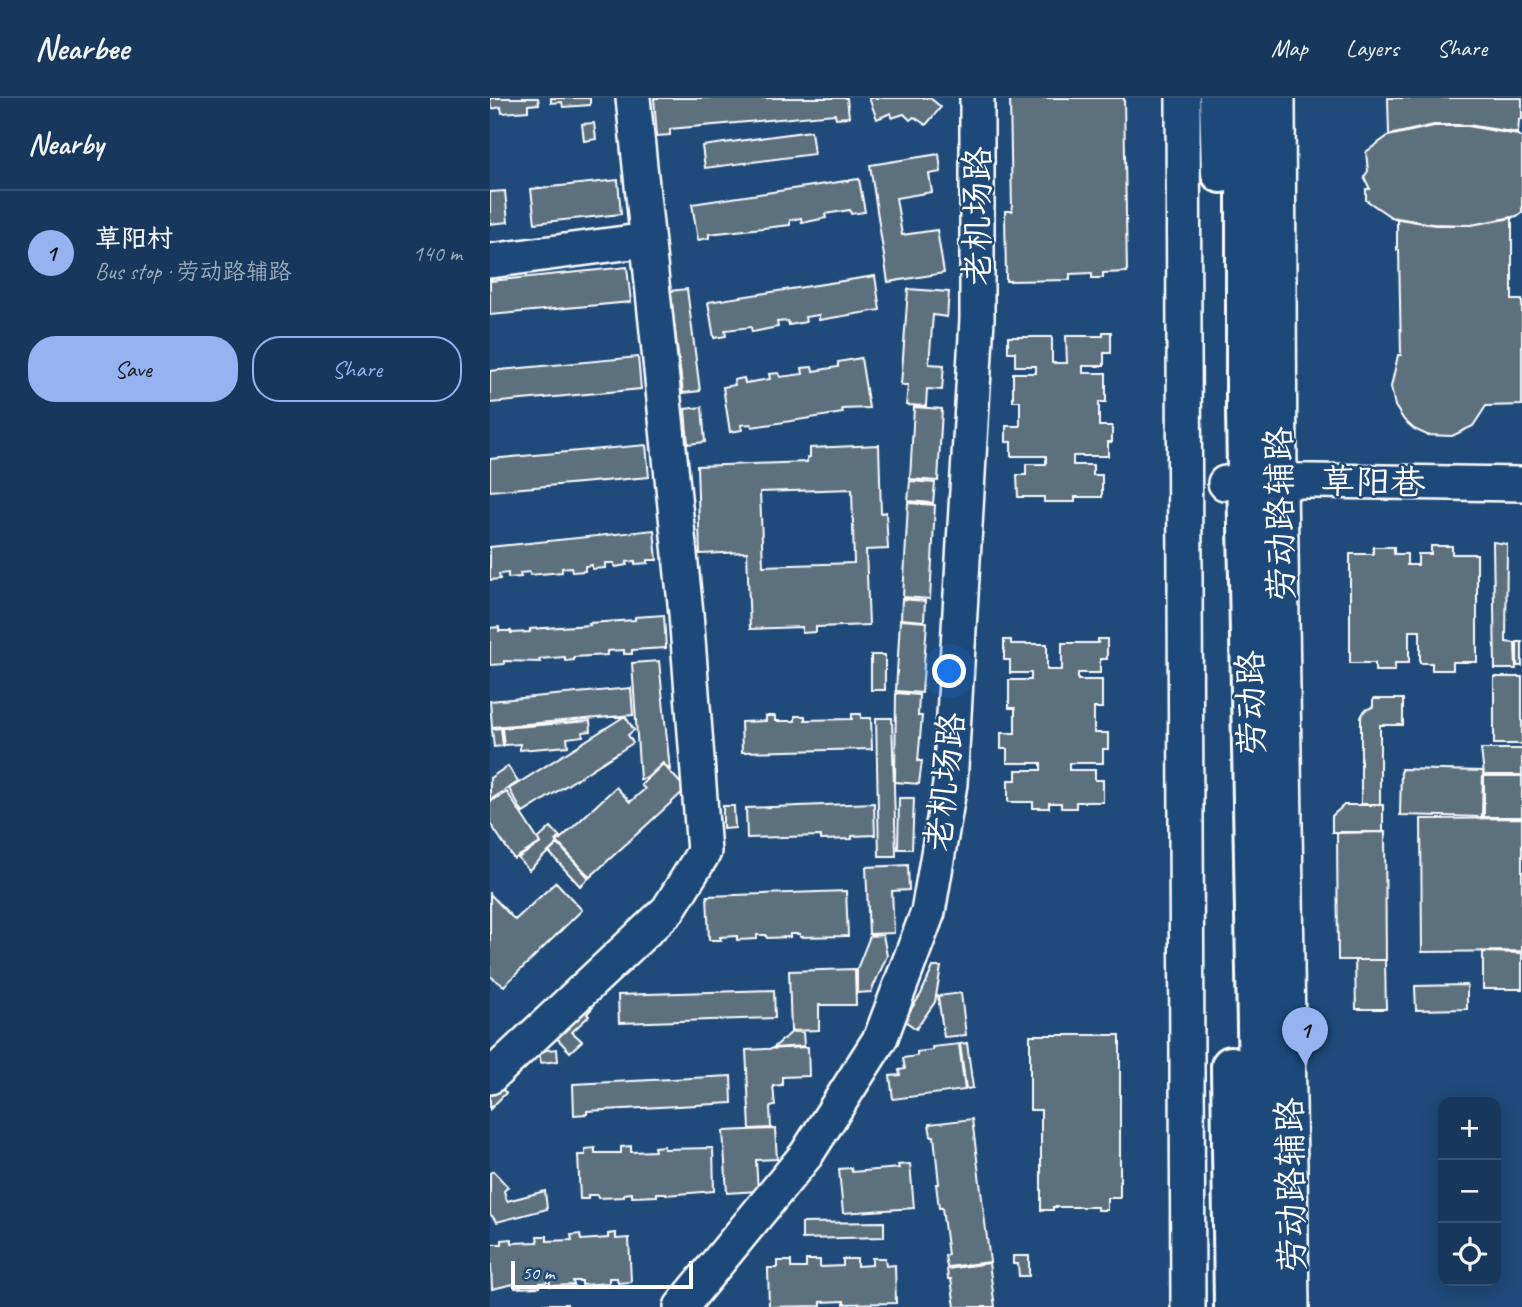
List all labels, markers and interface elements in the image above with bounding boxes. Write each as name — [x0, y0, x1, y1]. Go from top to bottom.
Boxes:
text: Nearbee — [35, 27, 129, 69]
text: Map — [1271, 33, 1308, 63]
text: Layers — [1346, 33, 1399, 63]
text: Share — [1437, 33, 1487, 63]
text: Nearby — [28, 125, 104, 163]
street label: 老机场路 — [955, 146, 1000, 286]
text: 草阳村 — [95, 222, 173, 255]
text: 1 — [46, 239, 56, 268]
text: 140 m — [413, 239, 462, 268]
text: Bus stop · 劳动路辅路 — [95, 257, 292, 286]
button: Save — [28, 336, 238, 402]
button: Share — [252, 336, 462, 402]
street label: 劳动路辅路 — [1256, 426, 1304, 602]
street label: 草阳巷 — [1320, 459, 1426, 505]
street label: 劳动路 — [1228, 650, 1274, 756]
your location — [932, 654, 966, 688]
street label: 老机场路 — [915, 710, 975, 854]
pin: 1 — [1282, 1007, 1328, 1065]
street label: 劳动路辅路 — [1267, 1097, 1315, 1273]
map controls — [1438, 1097, 1501, 1286]
button: + — [1438, 1097, 1501, 1160]
button: − — [1438, 1160, 1501, 1223]
button: locate — [1438, 1223, 1501, 1286]
scale bar — [511, 1258, 693, 1290]
text: 50 m — [522, 1261, 554, 1285]

